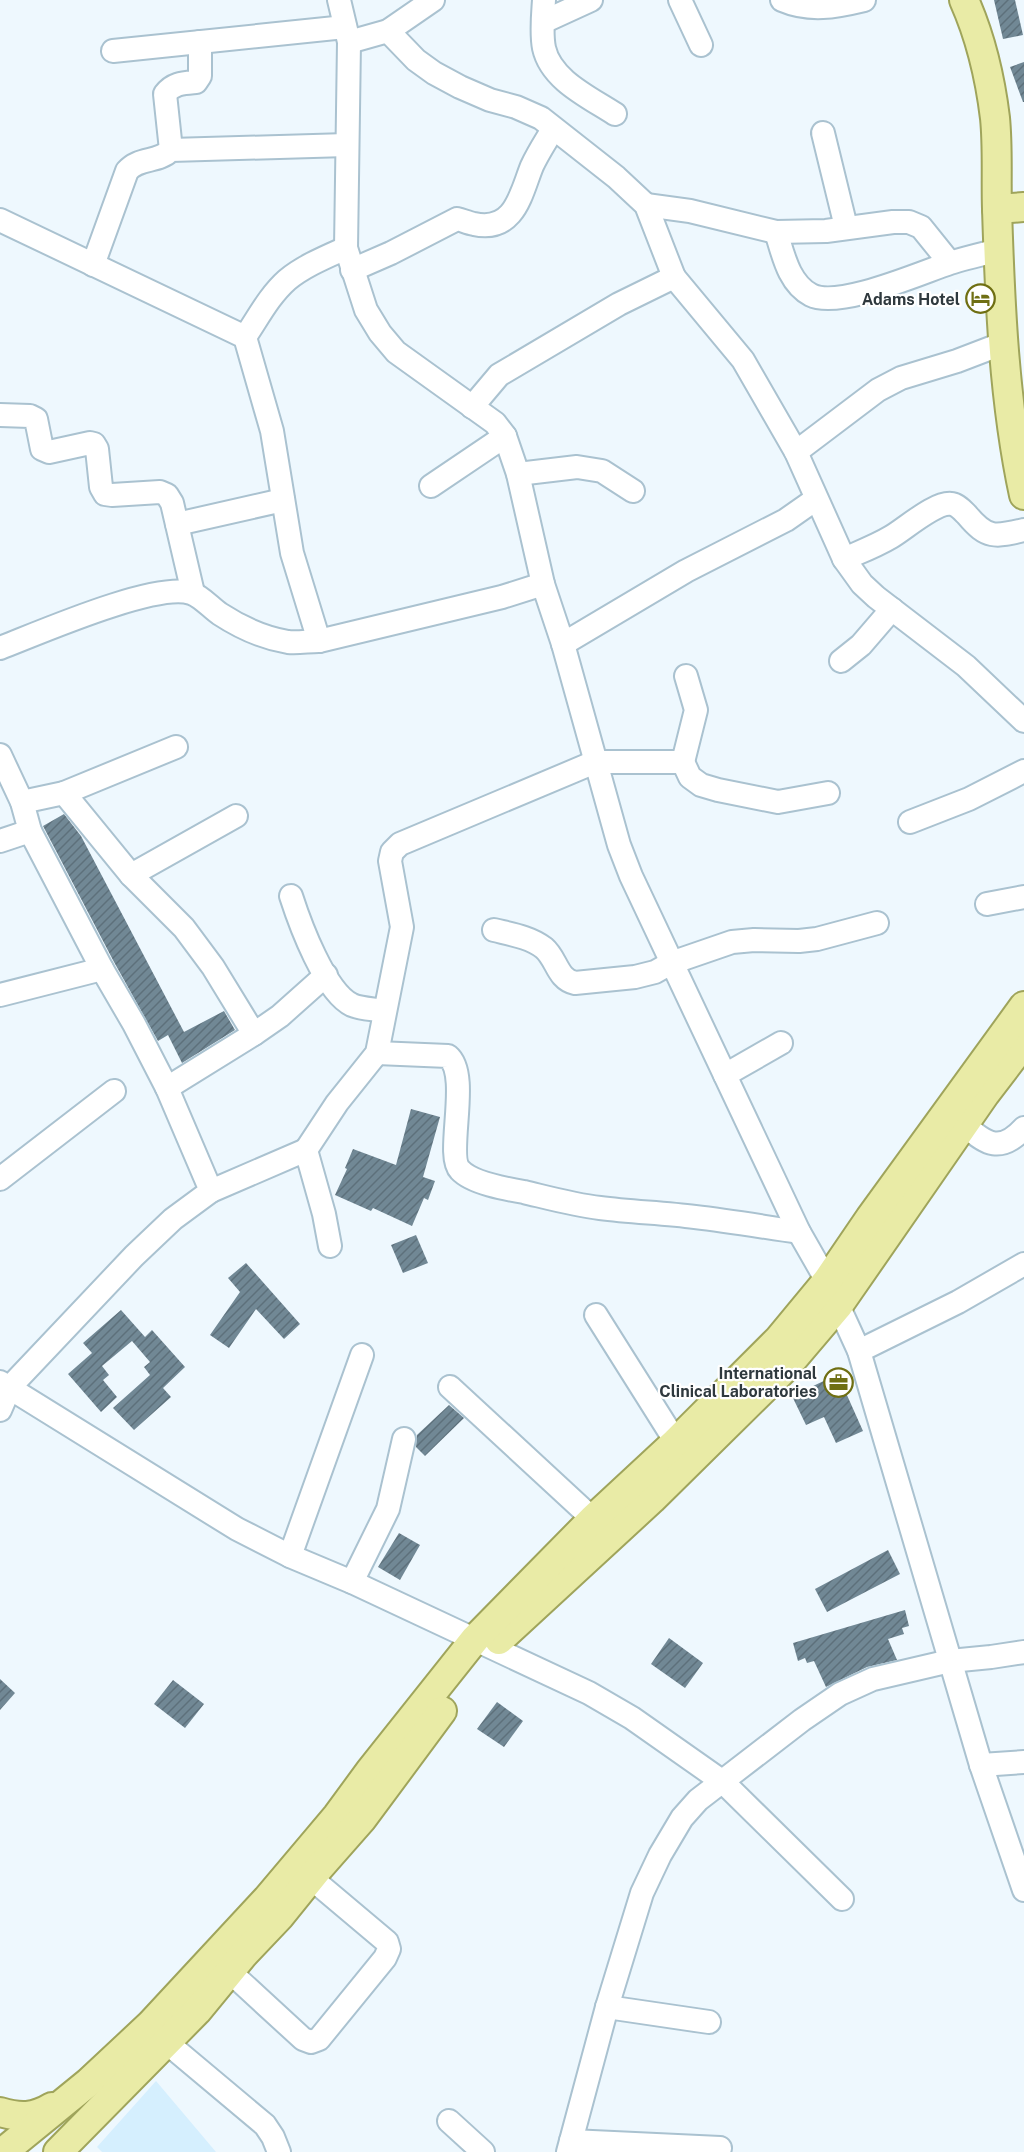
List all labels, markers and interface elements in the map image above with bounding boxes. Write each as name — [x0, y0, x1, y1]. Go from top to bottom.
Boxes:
hotel icon: Adams Hotel — [965, 283, 997, 315]
place label: Adams Hotel — [862, 290, 960, 309]
place label: International Clinical Laboratories — [659, 1364, 817, 1401]
office icon: International Clinical Laboratories — [822, 1366, 854, 1398]

